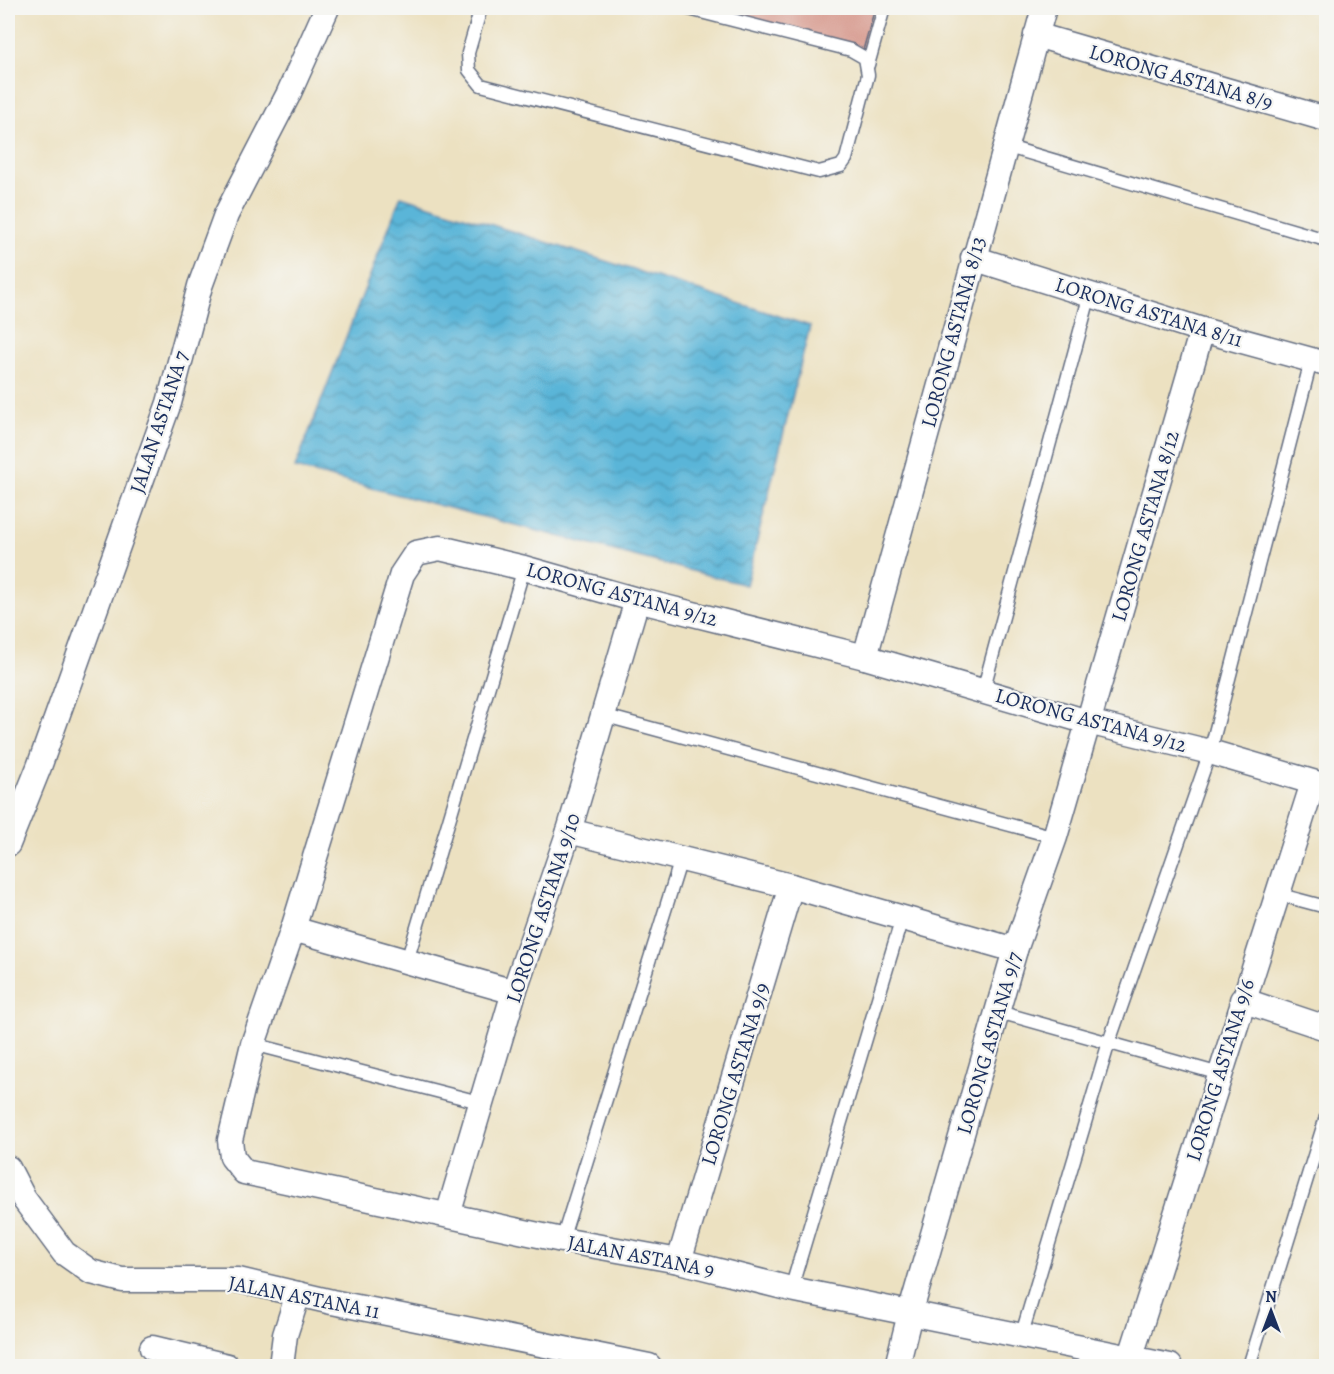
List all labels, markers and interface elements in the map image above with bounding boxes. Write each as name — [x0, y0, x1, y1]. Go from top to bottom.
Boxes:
street label: LORONG ASTANA 8/9 — [1086, 37, 1276, 117]
street label: LORONG ASTANA 8/13 — [914, 233, 992, 431]
street label: LORONG ASTANA 8/11 — [1052, 270, 1246, 354]
street label: JALAN ASTANA 7 — [123, 347, 195, 497]
street label: LORONG ASTANA 8/12 — [1104, 427, 1186, 625]
street label: LORONG ASTANA 9/12 — [523, 555, 721, 633]
street label: LORONG ASTANA 9/12 — [992, 681, 1190, 759]
street label: LORONG ASTANA 9/10 — [499, 809, 587, 1007]
street label: LORONG ASTANA 9/7 — [950, 948, 1029, 1138]
street label: LORONG ASTANA 9/6 — [1179, 975, 1261, 1165]
street label: LORONG ASTANA 9/9 — [694, 979, 776, 1169]
street label: JALAN ASTANA 9 — [565, 1228, 717, 1284]
street label: JALAN ASTANA 11 — [226, 1269, 382, 1325]
north arrow — [1241, 1281, 1301, 1341]
text: N — [1265, 1286, 1277, 1308]

